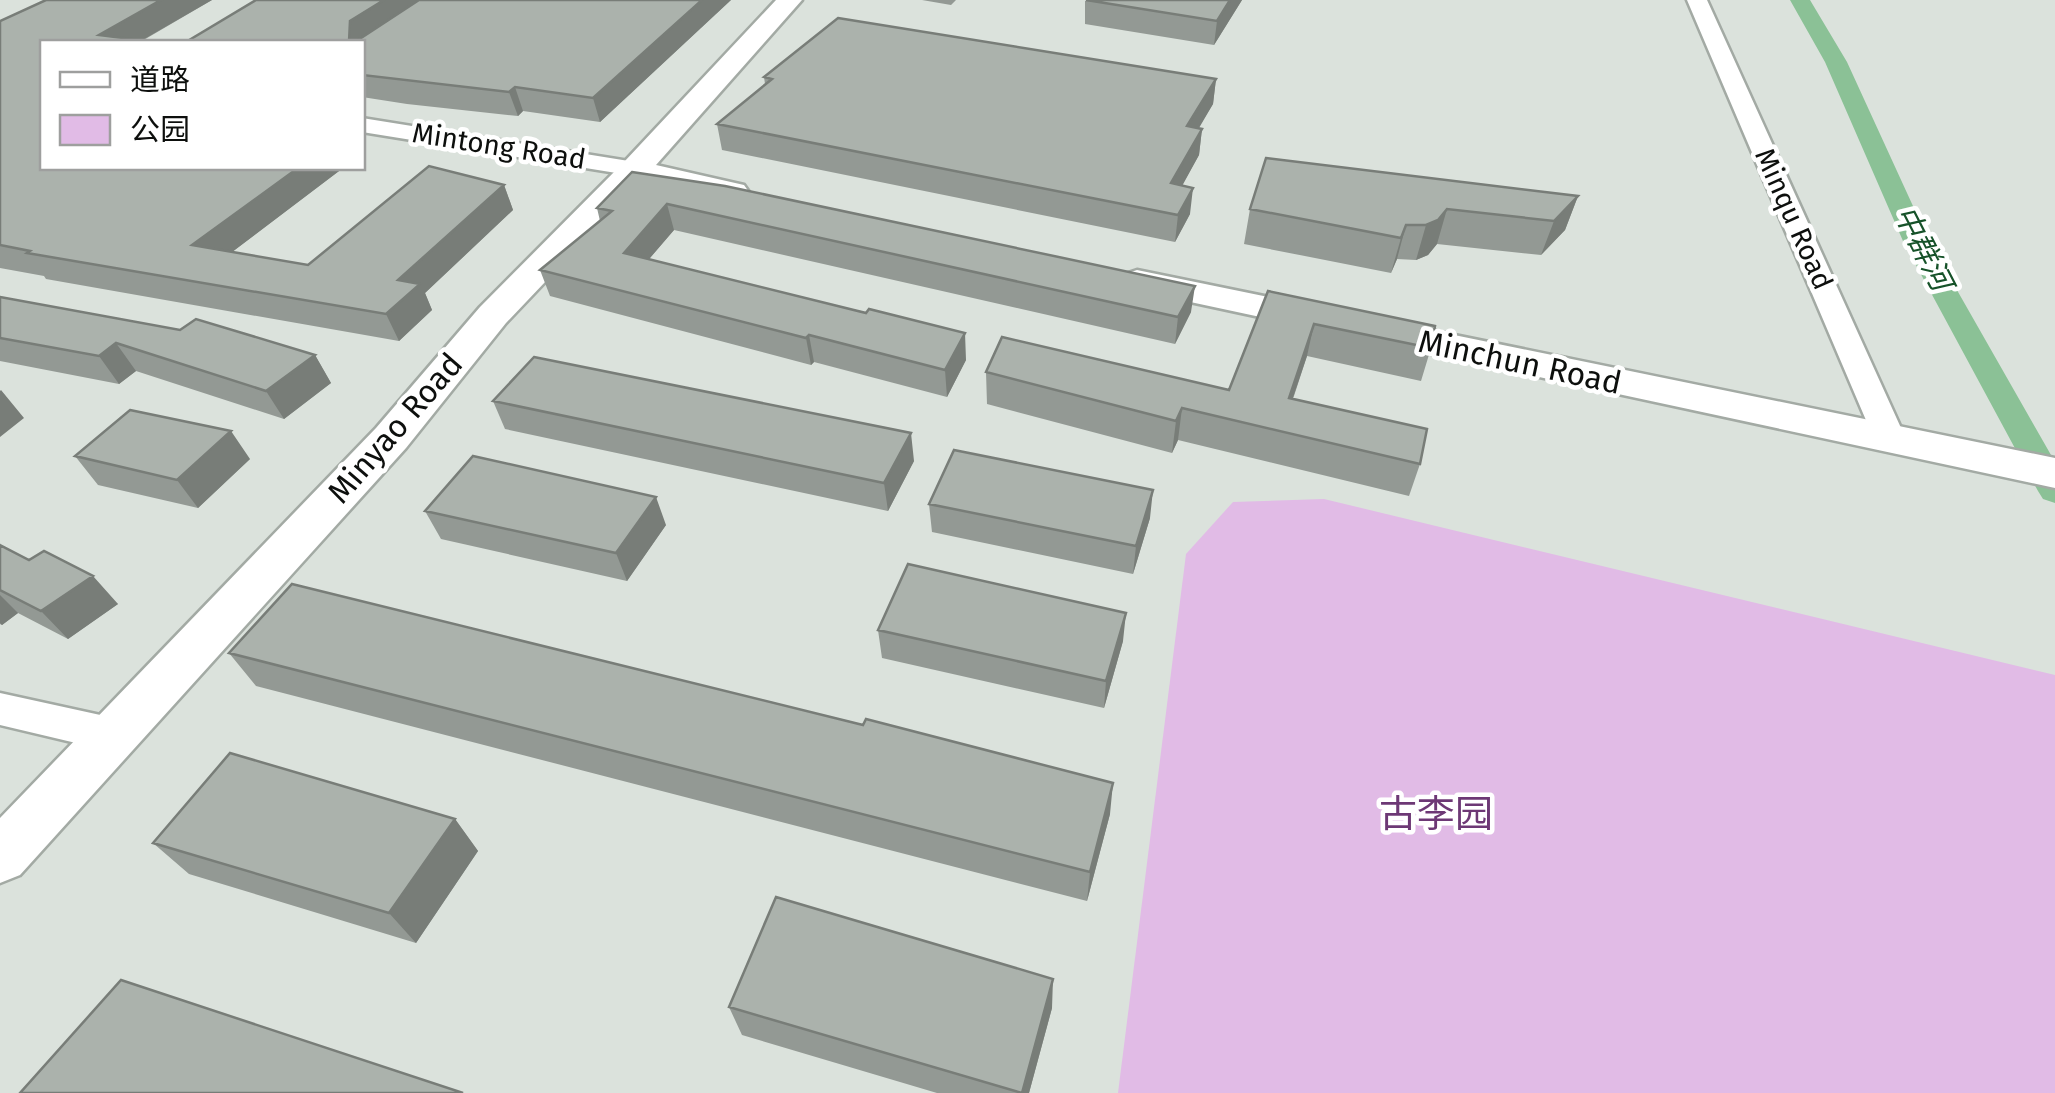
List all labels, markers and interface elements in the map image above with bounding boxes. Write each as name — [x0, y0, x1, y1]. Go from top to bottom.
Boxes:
legend — [40, 40, 365, 170]
text: 道路 — [130, 62, 190, 98]
text: 公园 — [130, 112, 190, 148]
street label: Mintong Road — [410, 116, 588, 176]
street label: Minqu Road — [1748, 143, 1840, 295]
water label: 中群河 — [1887, 200, 1962, 301]
street label: Minchun Road — [1415, 322, 1625, 402]
street label: Minyao Road — [320, 345, 470, 511]
park label: 古李园 — [1379, 791, 1493, 837]

